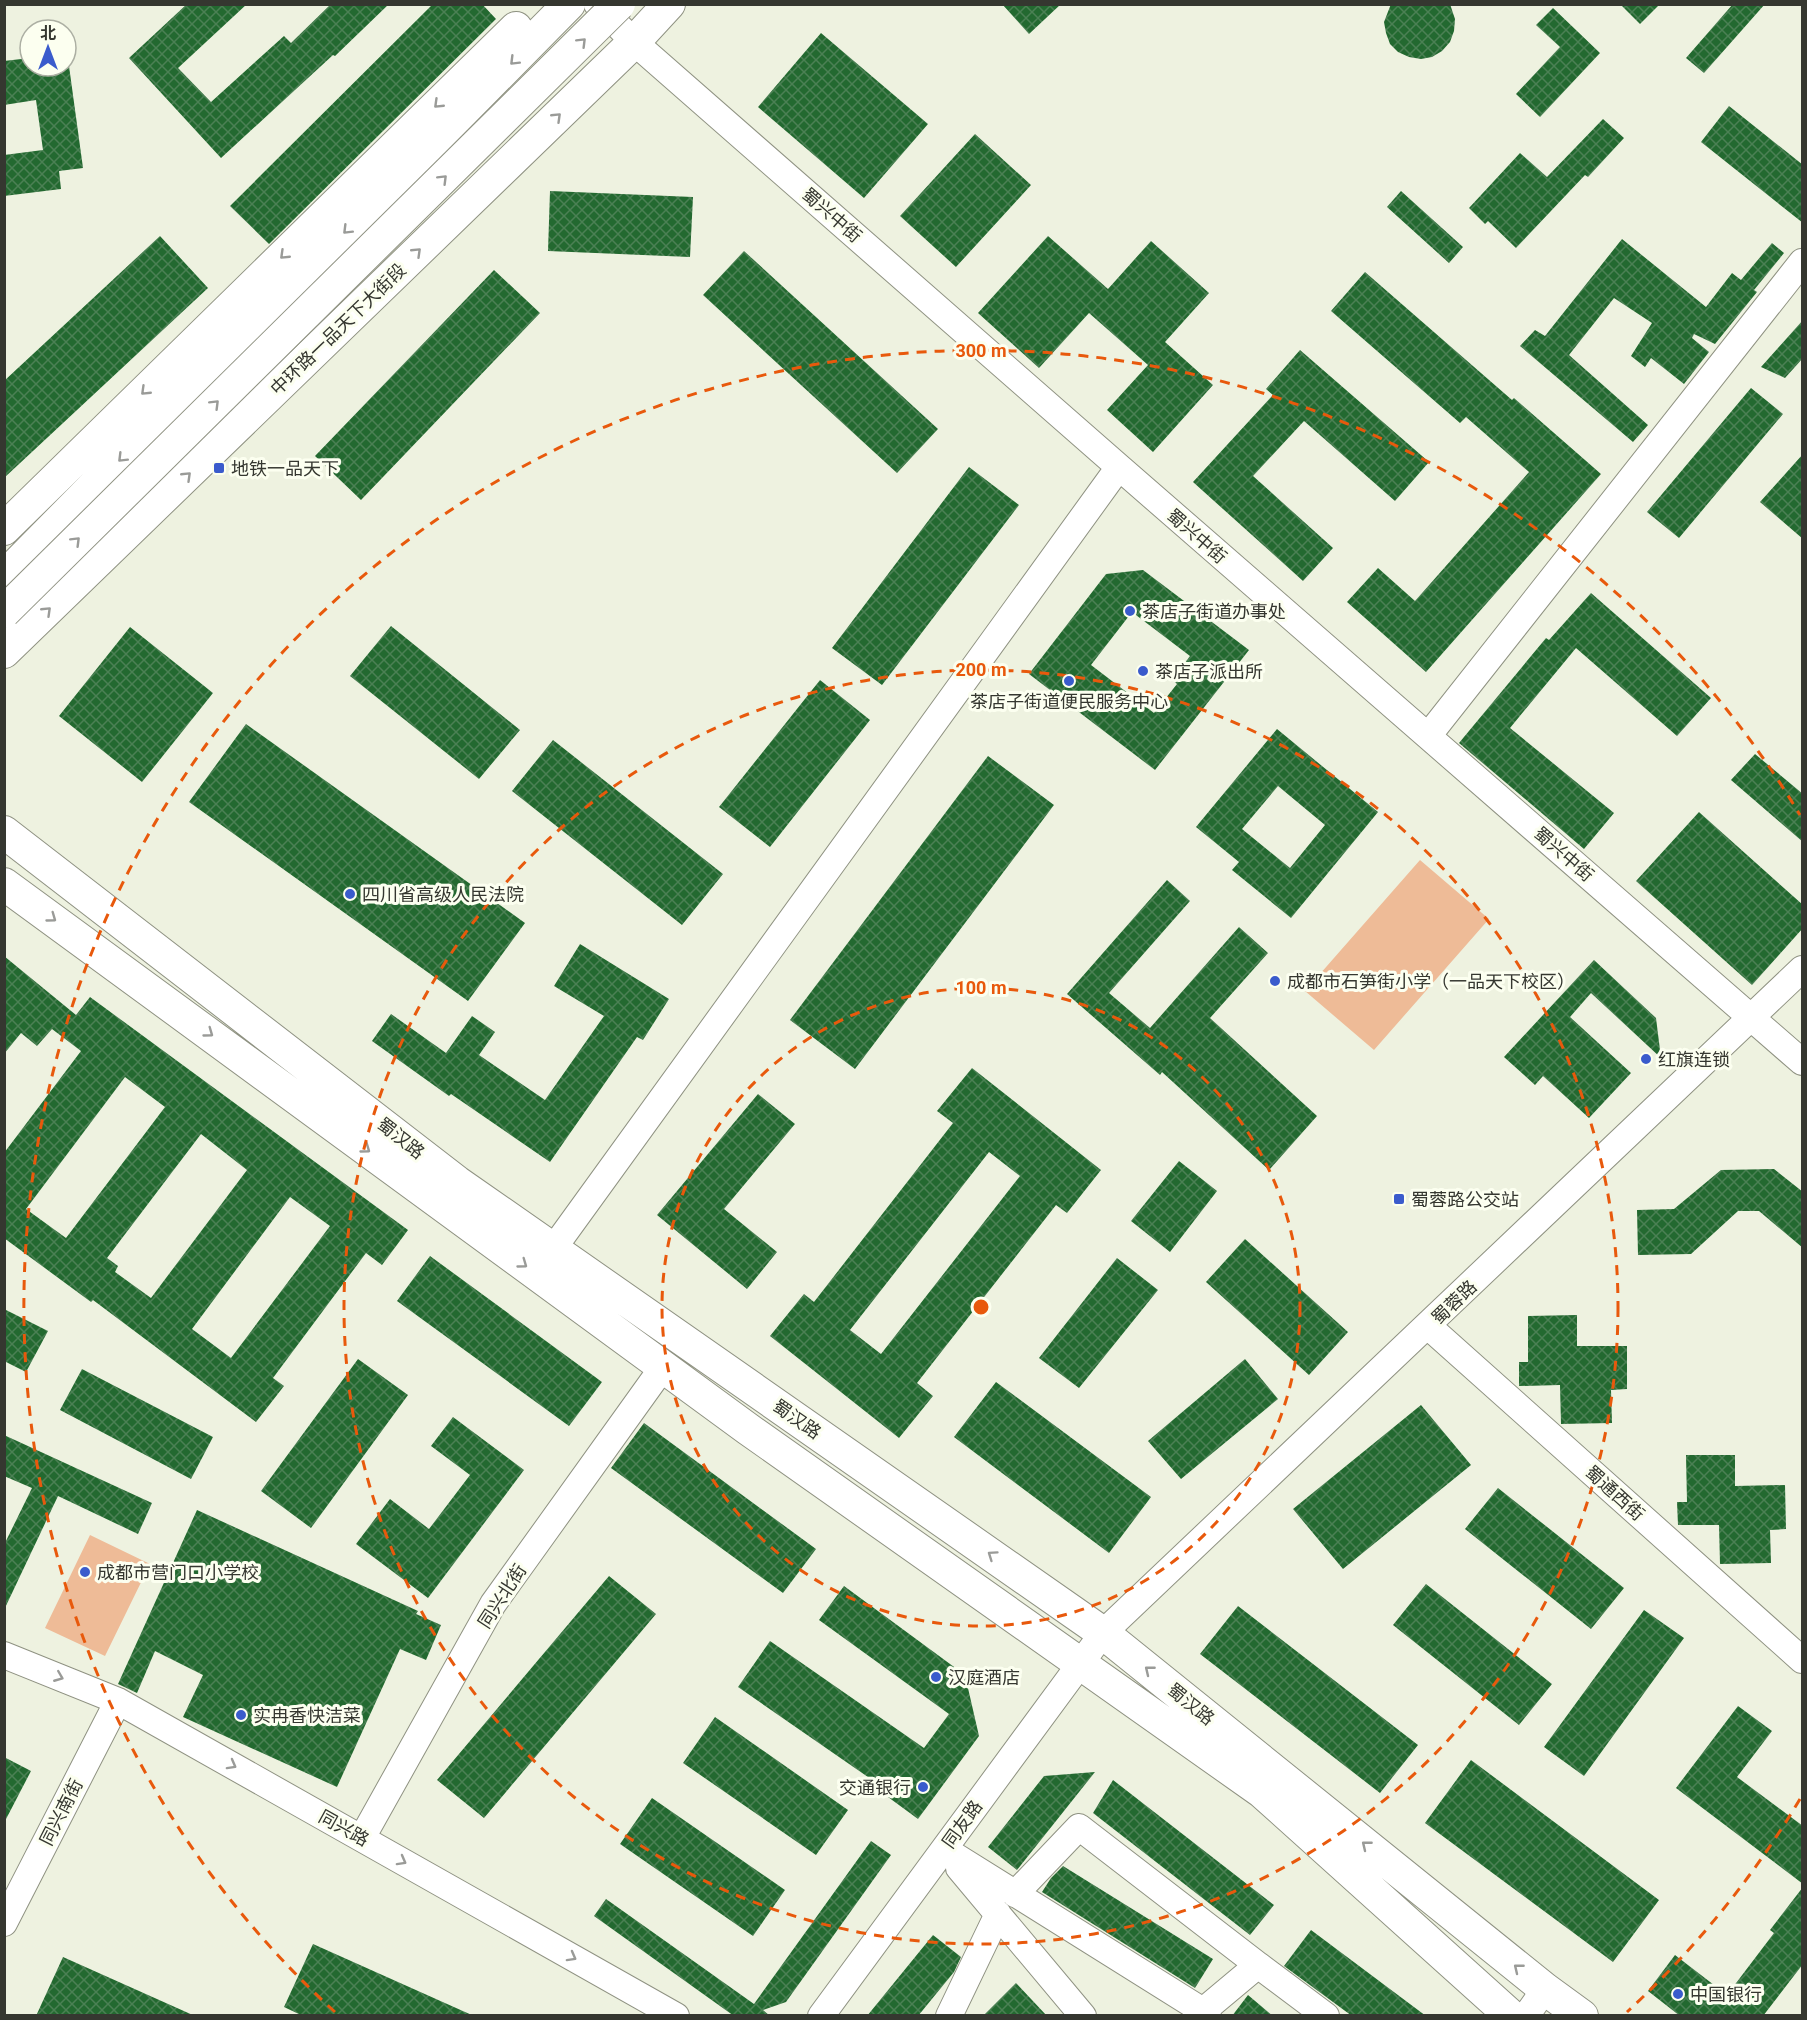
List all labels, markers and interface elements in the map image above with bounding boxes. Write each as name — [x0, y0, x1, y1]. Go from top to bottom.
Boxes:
north arrow — [18, 18, 78, 78]
text: 北 — [40, 24, 56, 43]
one-way arrow — [574, 38, 585, 49]
one-way arrow — [510, 54, 521, 65]
one-way arrow — [435, 97, 445, 108]
one-way arrow — [550, 113, 561, 124]
one-way arrow — [435, 175, 446, 186]
street label: 蜀兴中街 — [798, 183, 866, 247]
one-way arrow — [344, 222, 355, 233]
one-way arrow — [281, 248, 291, 259]
one-way arrow — [410, 249, 421, 260]
street label: 中环路一品天下大街段 — [266, 259, 410, 399]
text: 300 m — [955, 340, 1007, 361]
one-way arrow — [141, 384, 152, 395]
one-way arrow — [207, 401, 218, 412]
one-way arrow — [118, 451, 129, 462]
place label: 地铁一品天下 — [231, 458, 339, 479]
marker: 地铁一品天下 — [212, 461, 226, 475]
one-way arrow — [179, 472, 190, 483]
street label: 蜀兴中街 — [1163, 504, 1231, 568]
one-way arrow — [68, 538, 79, 549]
place label: 茶店子街道办事处 — [1142, 601, 1286, 622]
marker: 茶店子街道办事处 — [1123, 604, 1137, 618]
one-way arrow — [39, 608, 50, 619]
text: 200 m — [955, 659, 1007, 680]
place label: 茶店子派出所 — [1155, 661, 1263, 682]
marker: 茶店子派出所 — [1136, 664, 1150, 678]
marker: 茶店子街道便民服务中心 — [1062, 674, 1076, 688]
place label: 茶店子街道便民服务中心 — [970, 691, 1168, 712]
street label: 蜀兴中街 — [1530, 822, 1598, 886]
place label: 四川省高级人民法院 — [362, 884, 524, 905]
marker: 四川省高级人民法院 — [343, 887, 357, 901]
one-way arrow — [45, 911, 56, 922]
place label: 成都市石笋街小学（一品天下校区） — [1287, 971, 1575, 992]
marker: 成都市石笋街小学（一品天下校区） — [1268, 974, 1282, 988]
text: 100 m — [955, 977, 1007, 998]
one-way arrow — [203, 1026, 214, 1037]
place label: 红旗连锁 — [1658, 1049, 1730, 1070]
marker: 红旗连锁 — [1639, 1052, 1653, 1066]
street label: 蜀汉路 — [373, 1113, 429, 1163]
one-way arrow — [360, 1141, 371, 1152]
place label: 蜀蓉路公交站 — [1411, 1189, 1519, 1210]
marker: 蜀蓉路公交站 — [1392, 1192, 1406, 1206]
one-way arrow — [517, 1257, 528, 1268]
street label: 蜀蓉路 — [1427, 1276, 1481, 1328]
centre of rings — [971, 1297, 991, 1317]
street label: 蜀汉路 — [769, 1395, 825, 1443]
street label: 蜀通西街 — [1581, 1461, 1649, 1525]
one-way arrow — [987, 1551, 998, 1562]
street label: 同兴北街 — [474, 1560, 530, 1632]
place label: 成都市营门口小学校 — [97, 1562, 259, 1583]
marker: 成都市营门口小学校 — [78, 1565, 92, 1579]
place label: 汉庭酒店 — [948, 1667, 1020, 1688]
one-way arrow — [1145, 1667, 1156, 1678]
one-way arrow — [52, 1670, 63, 1682]
marker: 汉庭酒店 — [929, 1670, 943, 1684]
street label: 蜀汉路 — [1163, 1679, 1219, 1729]
place label: 实冉香快洁菜 — [253, 1705, 361, 1726]
marker: 实冉香快洁菜 — [234, 1708, 248, 1722]
one-way arrow — [226, 1758, 236, 1769]
street label: 同兴南街 — [35, 1775, 87, 1849]
place label: 交通银行 — [839, 1777, 911, 1798]
marker: 交通银行 — [916, 1780, 930, 1794]
street label: 同友路 — [938, 1796, 986, 1852]
street label: 同兴路 — [315, 1806, 373, 1850]
one-way arrow — [1362, 1842, 1373, 1853]
one-way arrow — [396, 1854, 406, 1865]
one-way arrow — [566, 1950, 576, 1961]
one-way arrow — [1514, 1964, 1525, 1975]
place label: 中国银行 — [1690, 1984, 1762, 2005]
marker: 中国银行 — [1671, 1987, 1685, 2001]

